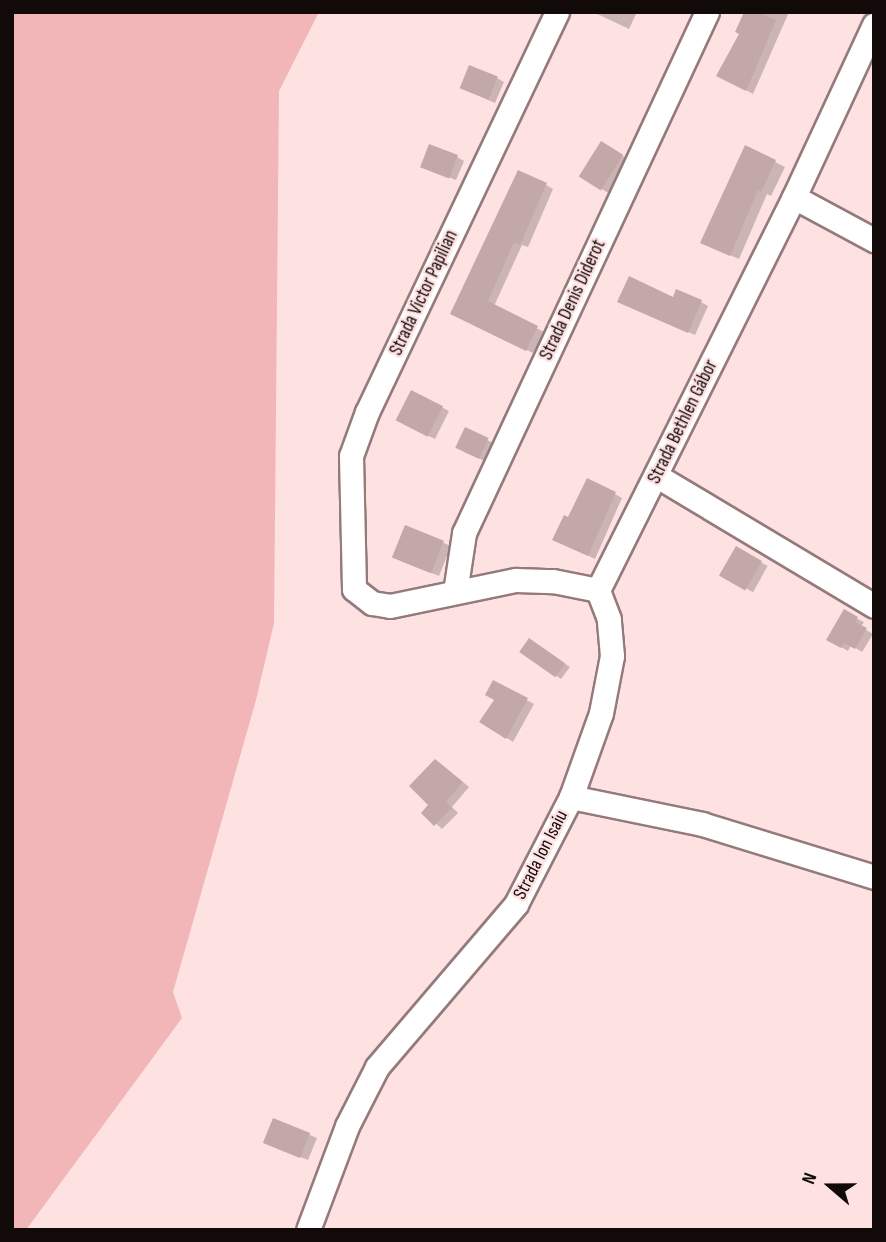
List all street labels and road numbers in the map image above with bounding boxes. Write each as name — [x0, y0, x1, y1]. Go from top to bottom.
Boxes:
street label: Strada Victor Papilian — [385, 227, 463, 359]
street label: Strada Denis Diderot — [535, 236, 611, 364]
street label: Strada Bethlen Gábor — [643, 356, 723, 488]
street label: Strada Ion Isaiu — [509, 807, 573, 903]

